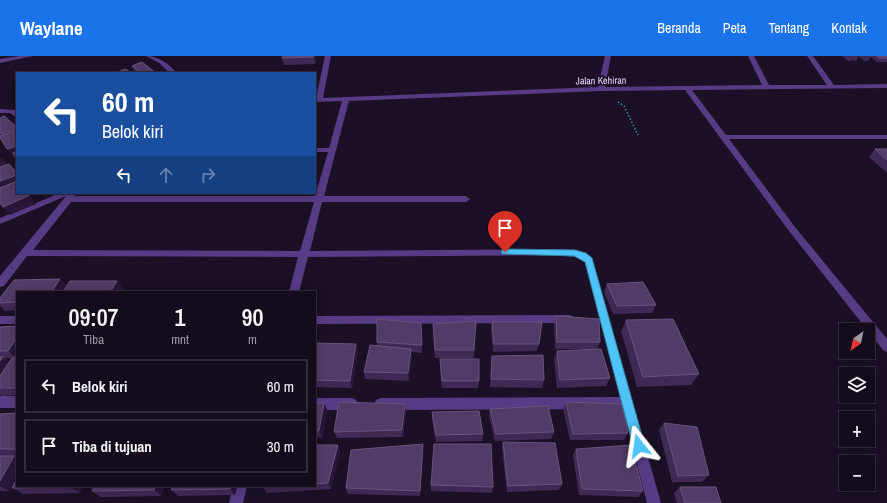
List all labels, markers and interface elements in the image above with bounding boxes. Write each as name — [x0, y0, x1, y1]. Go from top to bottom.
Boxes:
text: Waylane — [20, 15, 83, 41]
text: Beranda — [657, 19, 701, 37]
text: Peta — [723, 19, 746, 37]
text: Tentang — [768, 19, 809, 37]
text: Kontak — [831, 19, 867, 37]
street label: Jalan Kehiran — [576, 74, 626, 87]
text: 60 m — [102, 83, 154, 121]
icon: left — [36, 88, 88, 140]
text: Belok kiri — [102, 119, 164, 144]
icon: left — [113, 164, 135, 186]
icon: ahead — [155, 164, 177, 186]
icon: right — [197, 164, 219, 186]
pin — [488, 211, 522, 252]
icon: arrive — [494, 217, 516, 239]
text: 09:07 — [69, 301, 119, 333]
text: 1 — [175, 301, 185, 333]
text: 90 — [241, 301, 263, 333]
north arrow — [839, 323, 875, 359]
map controls — [839, 323, 875, 491]
text: Tiba — [83, 331, 104, 348]
text: mnt — [171, 331, 189, 348]
text: m — [248, 331, 257, 348]
button: layers — [839, 367, 875, 403]
icon: left — [38, 375, 60, 397]
text: Belok kiri — [72, 376, 127, 397]
text: 60 m — [267, 376, 294, 397]
button: + — [839, 411, 875, 447]
position arrow — [618, 425, 660, 467]
icon: arrive — [38, 435, 60, 457]
text: Tiba di tujuan — [72, 436, 152, 457]
text: 30 m — [267, 436, 294, 457]
button: − — [839, 455, 875, 491]

